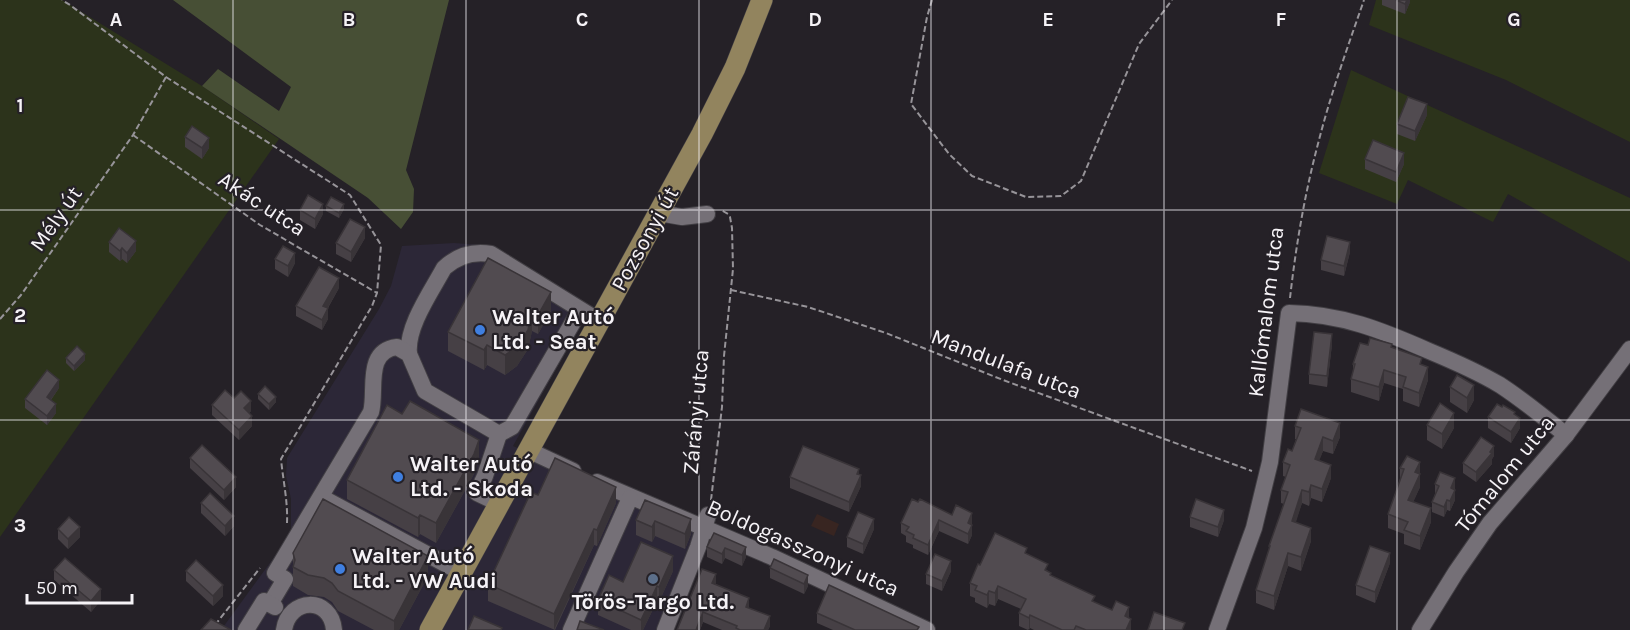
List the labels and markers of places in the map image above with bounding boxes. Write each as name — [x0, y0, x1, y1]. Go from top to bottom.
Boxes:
place label: Walter Autó Ltd. - Seat — [492, 304, 615, 355]
marker: Walter Autó Ltd. - Seat — [473, 323, 487, 337]
place label: Walter Autó Ltd. - Skoda — [410, 451, 533, 502]
marker: Walter Autó Ltd. - Skoda — [391, 470, 405, 484]
place label: Walter Autó Ltd. - VW Audi — [352, 543, 497, 594]
marker: Walter Autó Ltd. - VW Audi — [333, 562, 347, 576]
marker: Törös-Targo Ltd. — [646, 572, 660, 586]
place label: Törös-Targo Ltd. — [572, 589, 735, 615]

